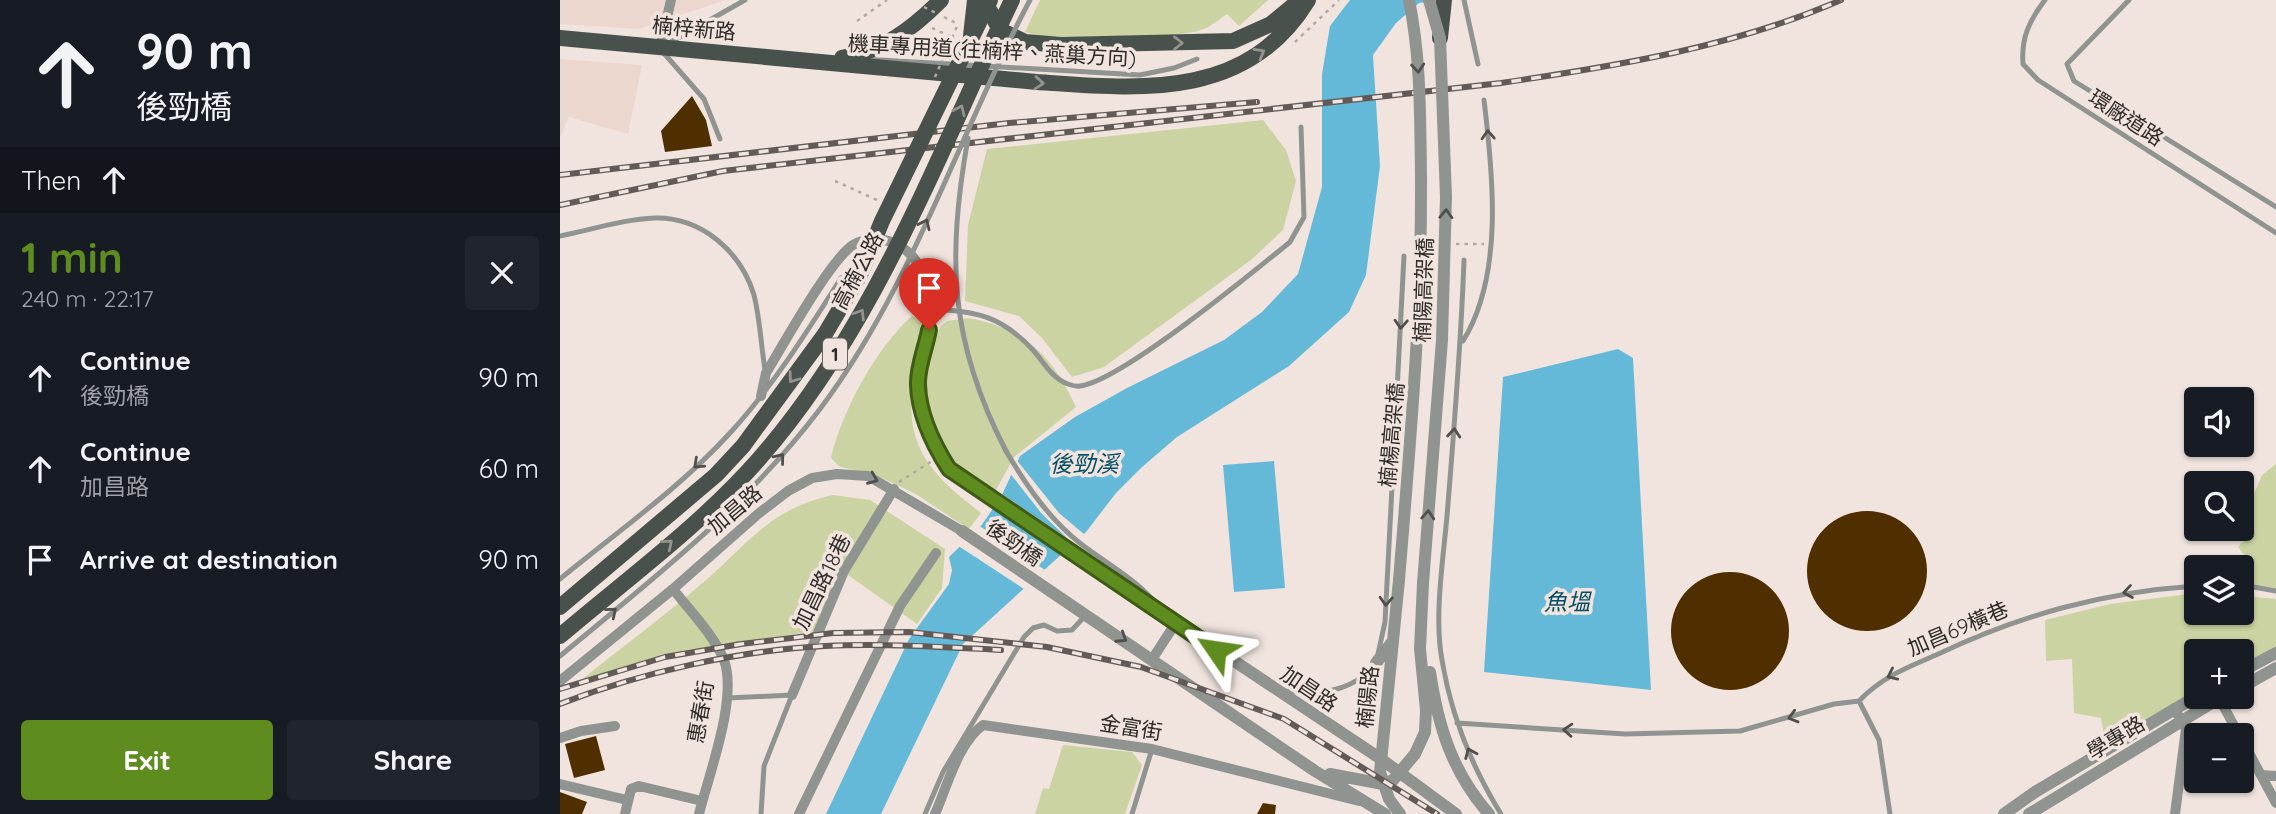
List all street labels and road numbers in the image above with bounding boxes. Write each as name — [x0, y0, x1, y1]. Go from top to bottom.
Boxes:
street label: 楠梓新路 — [651, 11, 737, 45]
street label: 機車專用道(往楠梓、燕巢方向) — [847, 29, 1137, 71]
street label: 環廠道路 — [2084, 83, 2169, 151]
street label: 高楠公路 — [826, 227, 888, 314]
street label: 楠陽高架橋 — [1408, 237, 1438, 343]
road number: 1 — [823, 338, 847, 370]
street label: 楠楊高架橋 — [1373, 381, 1409, 488]
street label: 加昌路 — [702, 479, 767, 539]
street label: 後勁橋 — [981, 513, 1048, 571]
street label: 加昌路18巷 — [787, 530, 855, 634]
street label: 加昌69橫巷 — [1903, 595, 2012, 661]
street label: 加昌路 — [1276, 660, 1343, 717]
street label: 楠陽路 — [1351, 664, 1383, 730]
street label: 惠春街 — [682, 679, 718, 745]
street label: 金富街 — [1098, 709, 1164, 745]
street label: 學專路 — [2082, 710, 2149, 765]

